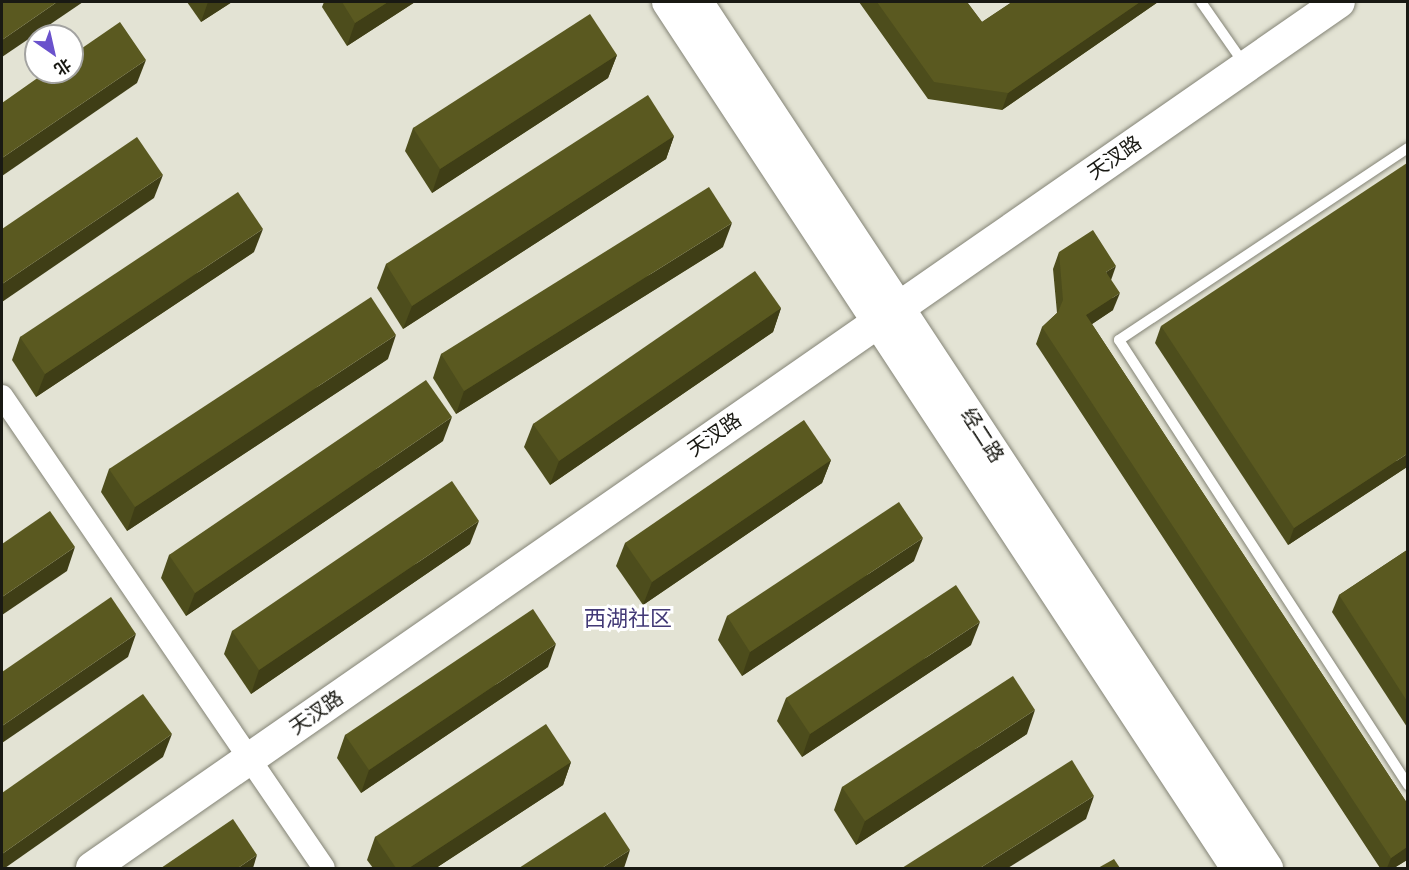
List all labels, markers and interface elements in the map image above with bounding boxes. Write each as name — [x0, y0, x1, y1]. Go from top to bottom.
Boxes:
north arrow — [24, 24, 84, 84]
text: 北 — [51, 55, 75, 80]
street label: 天汊路 — [1083, 130, 1145, 184]
street label: 经二路 — [957, 403, 1009, 467]
street label: 天汊路 — [683, 407, 745, 461]
district label: 西湖社区 — [584, 605, 672, 631]
street label: 天汊路 — [285, 685, 347, 739]

